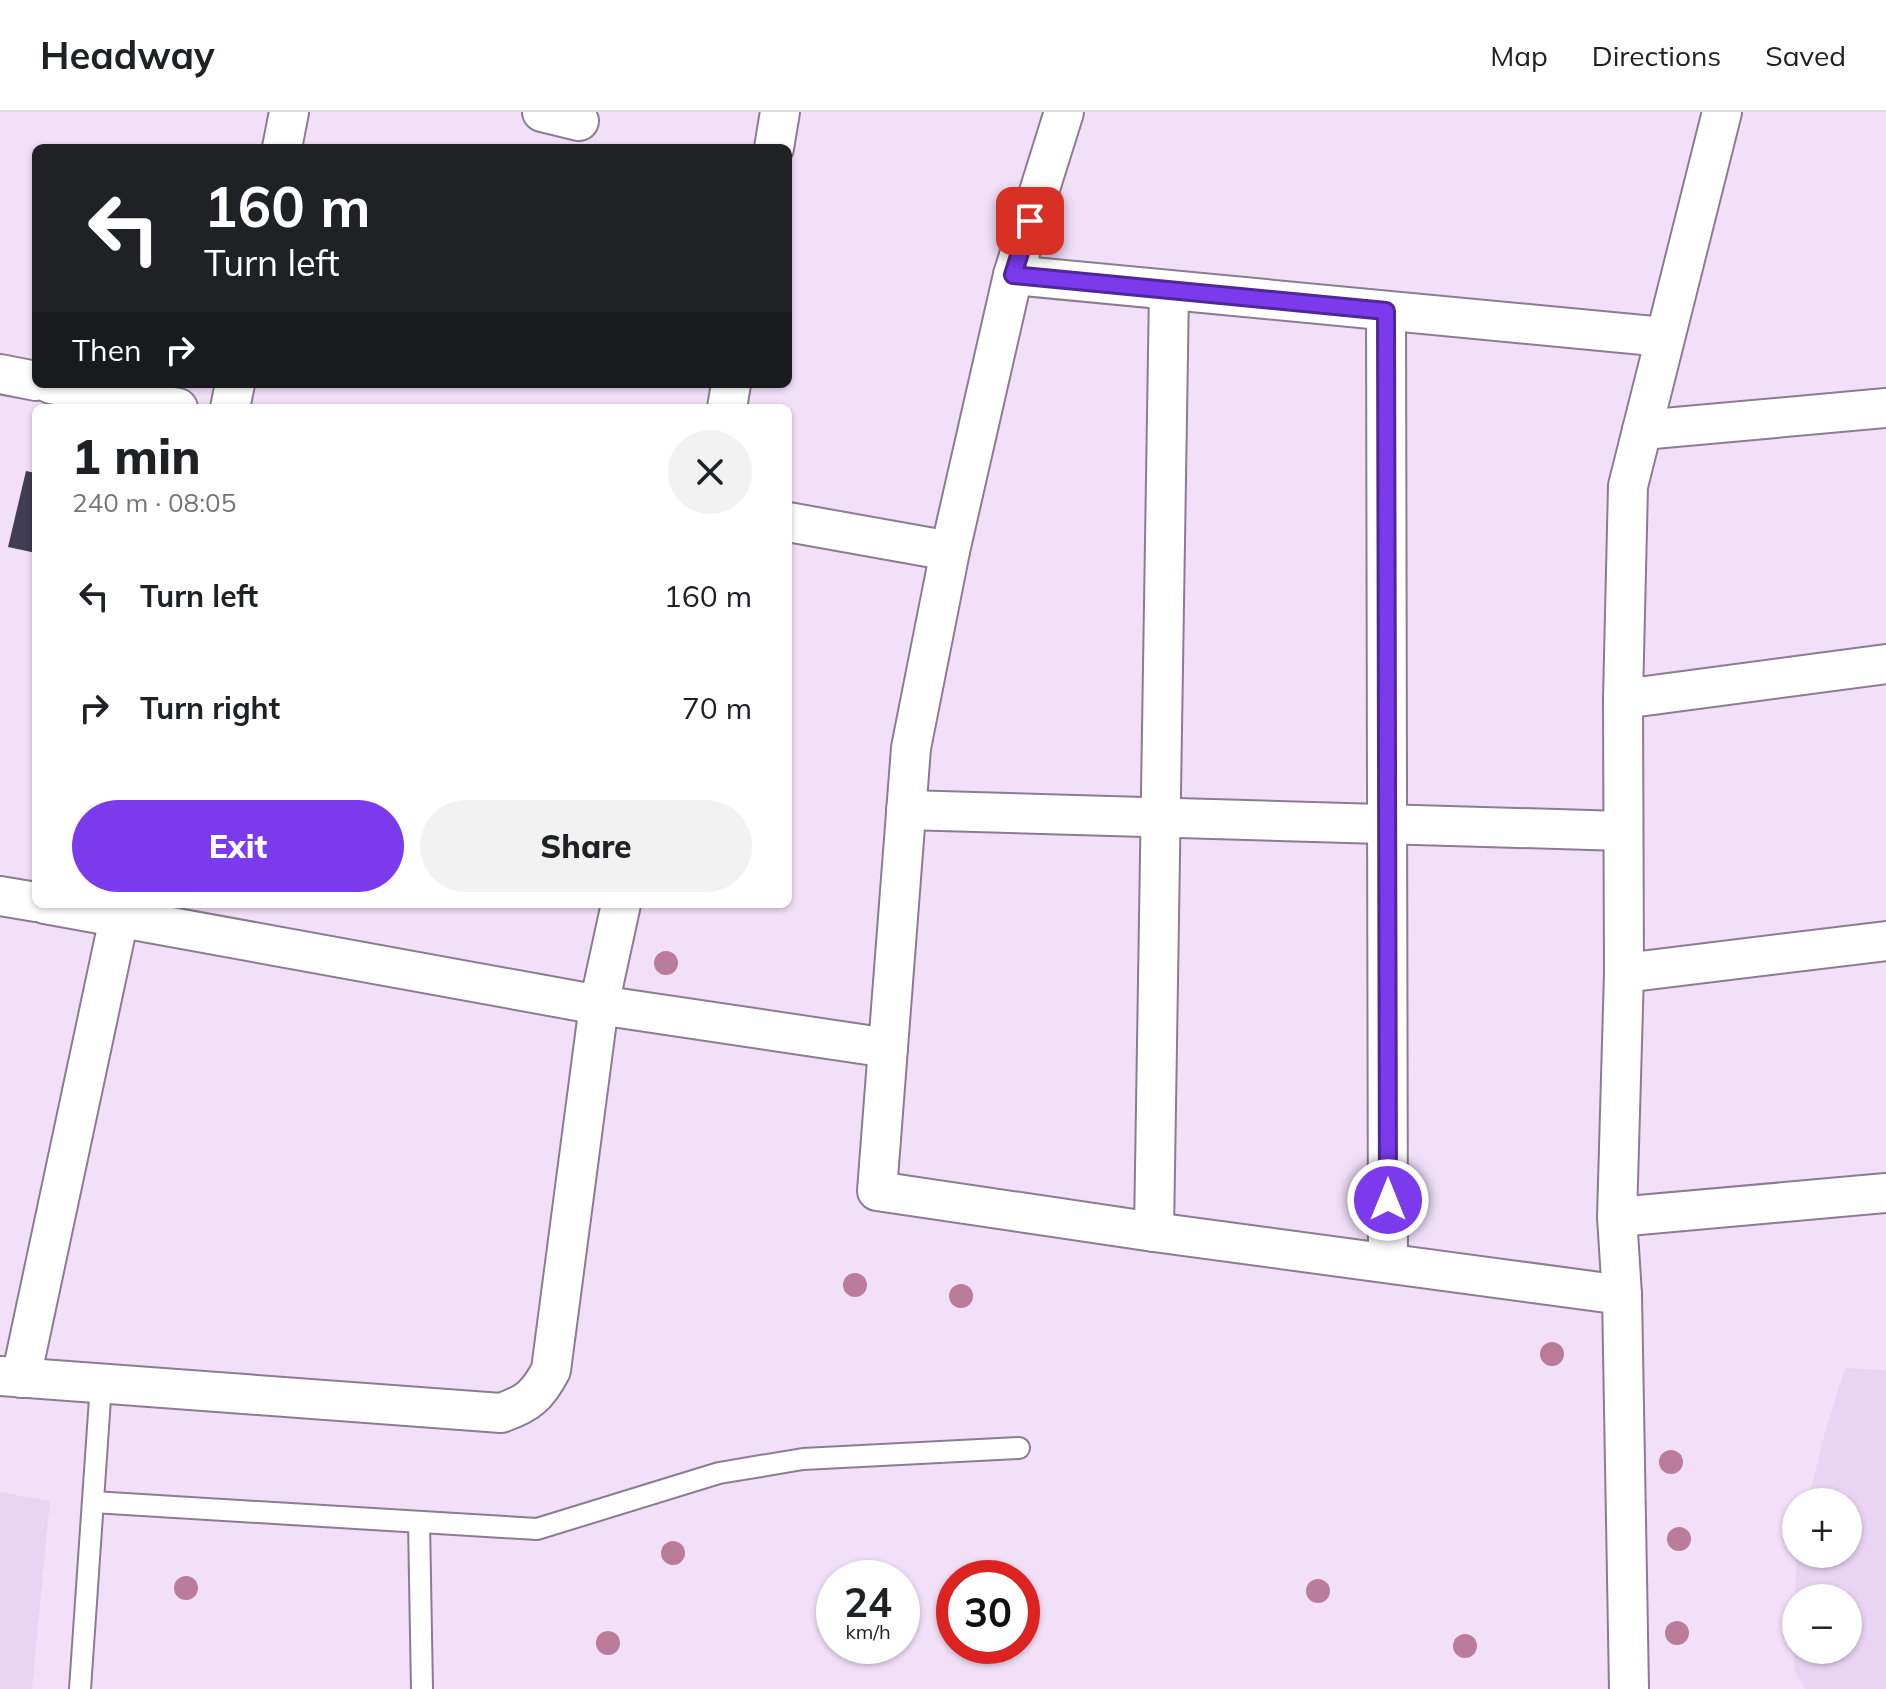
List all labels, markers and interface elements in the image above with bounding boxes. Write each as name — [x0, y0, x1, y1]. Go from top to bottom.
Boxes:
text: Headway — [40, 31, 215, 79]
text: Map — [1490, 38, 1548, 73]
text: Directions — [1592, 38, 1721, 73]
text: Saved — [1765, 38, 1846, 73]
text: 160 m — [204, 171, 371, 241]
icon: left — [72, 176, 176, 280]
pin — [996, 187, 1064, 255]
icon: arrive — [1008, 199, 1052, 243]
text: Turn left — [204, 240, 340, 285]
icon: right — [158, 328, 202, 372]
text: Then — [72, 331, 142, 369]
text: 1 min — [72, 426, 201, 486]
button: close — [668, 430, 752, 514]
text: 240 m · 08:05 — [72, 486, 236, 519]
icon: left — [72, 574, 116, 618]
text: Turn left — [140, 577, 258, 615]
text: 160 m — [664, 577, 752, 615]
icon: right — [72, 686, 116, 730]
text: Turn right — [140, 689, 280, 727]
text: 70 m — [682, 689, 752, 727]
button: Exit — [72, 800, 404, 892]
button: Share — [420, 800, 752, 892]
position arrow — [1346, 1158, 1430, 1242]
map controls — [1782, 1488, 1862, 1664]
button: + — [1782, 1488, 1862, 1568]
speed limit sign: 30 — [936, 1560, 1040, 1664]
text: 24 — [844, 1577, 892, 1627]
button: − — [1782, 1584, 1862, 1664]
text: km/h — [845, 1619, 891, 1644]

